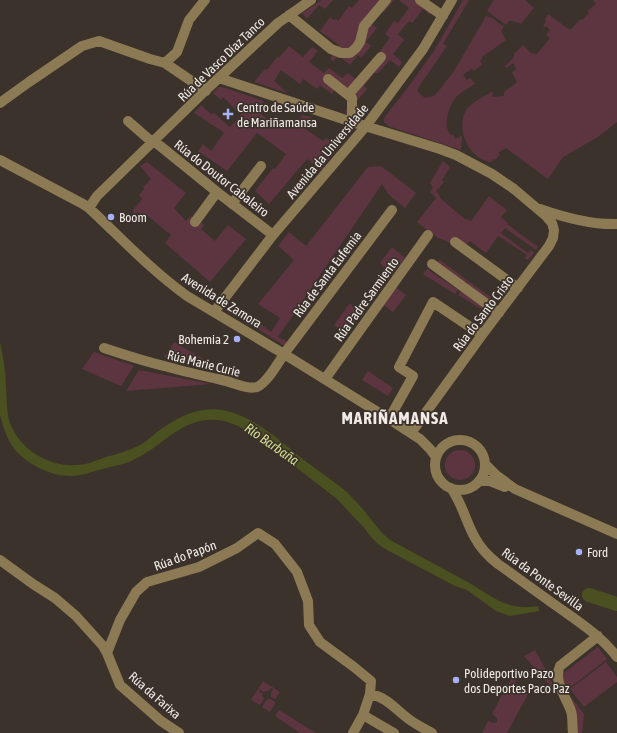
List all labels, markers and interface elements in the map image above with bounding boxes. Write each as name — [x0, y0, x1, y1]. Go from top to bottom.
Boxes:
street label: Rúa de Vasco Díaz Tanco — [175, 14, 268, 105]
place label: Centro de Saúde de Mariñamansa — [237, 100, 317, 130]
street label: Avenida da Universidade — [284, 101, 371, 202]
marker: Centro de Saúde de Mariñamansa — [222, 108, 234, 120]
street label: Rúa do Doutor Cabaleiro — [171, 137, 272, 220]
place label: Boom — [119, 210, 147, 225]
marker: Boom — [106, 212, 116, 222]
street label: Rúa de Santa Eufemia — [290, 228, 365, 320]
street label: Rúa Padre Sarmiento — [331, 254, 402, 344]
street label: Avenida de Zamora — [179, 270, 265, 331]
street label: Rúa do Santo Cristo — [450, 272, 517, 354]
place label: Bohemia 2 — [178, 332, 229, 347]
marker: Bohemia 2 — [232, 334, 242, 344]
street label: Rúa Marie Curie — [166, 347, 242, 380]
district label: MARIÑAMANSA — [341, 408, 449, 428]
water label: Río Barbaña — [242, 420, 303, 469]
street label: Rúa do Papón — [152, 537, 218, 574]
street label: Rúa da Ponte Sevilla — [499, 545, 586, 614]
place label: Ford — [587, 545, 608, 560]
marker: Ford — [574, 547, 584, 557]
place label: Polideportivo Pazo dos Deportes Paco Paz — [464, 666, 570, 696]
street label: Rúa da Farixa — [126, 669, 184, 722]
marker: Polideportivo Pazo dos Deportes Paco Paz — [451, 675, 461, 685]

